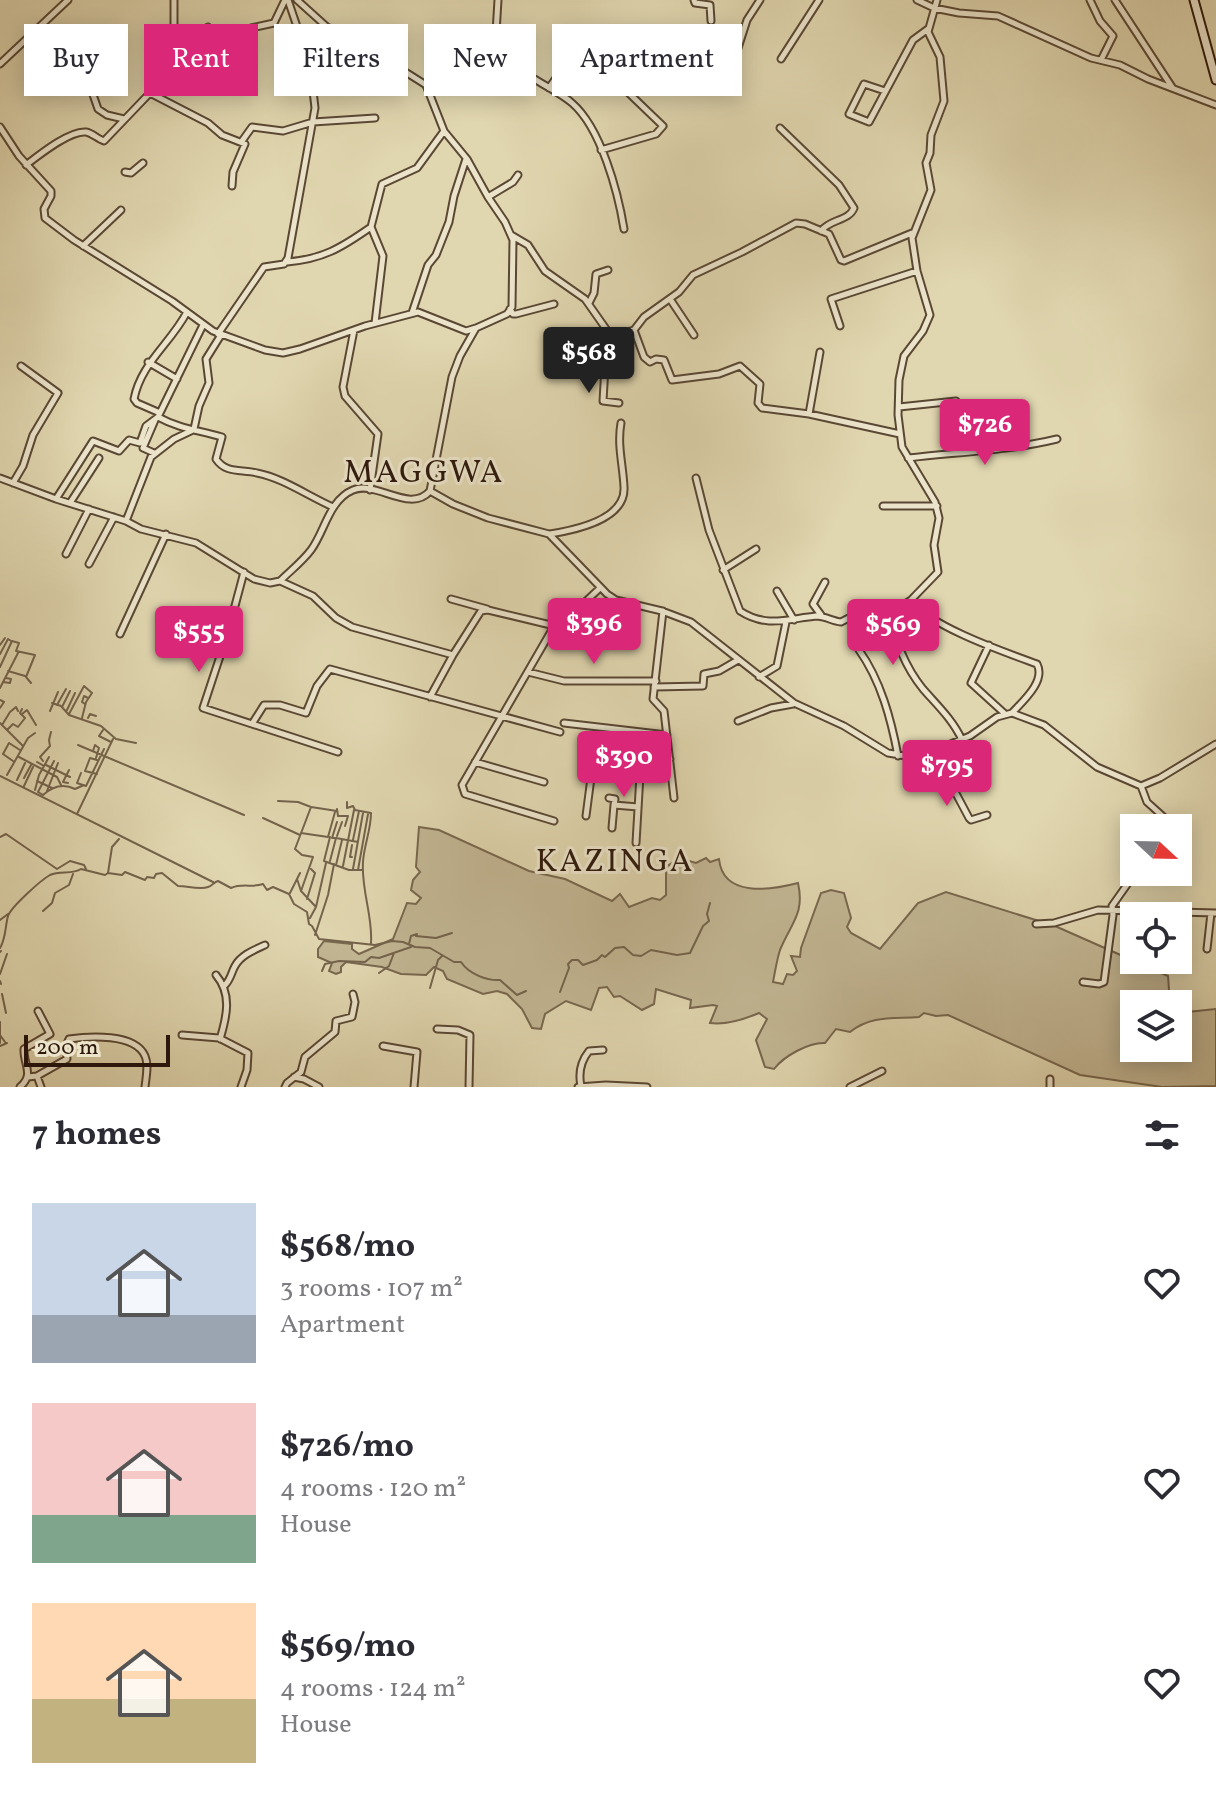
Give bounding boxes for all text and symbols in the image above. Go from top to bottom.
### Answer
chip: Buy [24,24,128,96]
chip: Rent [144,24,258,96]
chip: Filters [274,24,408,96]
chip: New [424,24,536,96]
chip: Apartment [552,24,742,96]
pin: $568 [542,327,636,395]
text: $568 [561,335,617,371]
pin: $726 [938,399,1032,467]
text: $726 [958,407,1012,443]
district label: MAGGWA [344,452,504,496]
pin: $396 [547,598,641,666]
pin: $569 [846,599,940,667]
pin: $555 [152,606,246,674]
text: $396 [566,606,622,642]
text: $569 [865,607,921,643]
text: $555 [173,614,225,650]
pin: $390 [577,731,671,799]
text: $390 [595,739,653,775]
pin: $795 [900,740,994,808]
text: $795 [920,748,974,784]
north arrow [1120,814,1192,886]
map controls [1120,814,1192,1062]
district label: KAZINGA [536,841,694,885]
button: locate [1120,902,1192,974]
button: layers [1120,990,1192,1062]
scale bar [24,1031,170,1067]
text: 200 m [36,1033,98,1064]
text: 7 homes [32,1112,161,1159]
icon: filters [1140,1113,1184,1157]
text: $568/mo [280,1224,415,1271]
icon: home [96,1235,192,1331]
icon: heart [1140,1261,1184,1305]
text: 3 rooms · 107 m² [280,1271,463,1307]
text: Apartment [280,1307,405,1343]
text: $726/mo [280,1424,414,1471]
icon: home [96,1435,192,1531]
icon: heart [1140,1461,1184,1505]
text: 4 rooms · 120 m² [280,1471,466,1507]
text: House [280,1507,352,1543]
text: $569/mo [280,1624,416,1671]
icon: home [96,1635,192,1731]
icon: heart [1140,1661,1184,1705]
text: 4 rooms · 124 m² [280,1671,466,1707]
text: House [280,1707,352,1743]

